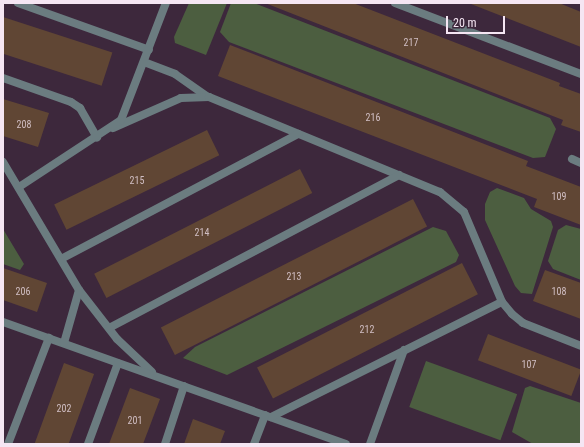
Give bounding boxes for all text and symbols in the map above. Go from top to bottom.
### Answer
scale bar [448,8,507,34]
text: 20 m [453,16,477,30]
house number: 217 [404,37,418,49]
house number: 216 [366,112,380,124]
house number: 208 [17,119,31,131]
house number: 215 [130,175,144,187]
house number: 109 [552,191,566,203]
house number: 214 [195,227,209,239]
house number: 213 [287,271,301,283]
house number: 206 [16,286,30,298]
house number: 108 [552,286,566,298]
house number: 212 [360,324,374,336]
house number: 107 [522,359,536,371]
house number: 202 [57,403,71,415]
house number: 201 [128,415,142,427]

